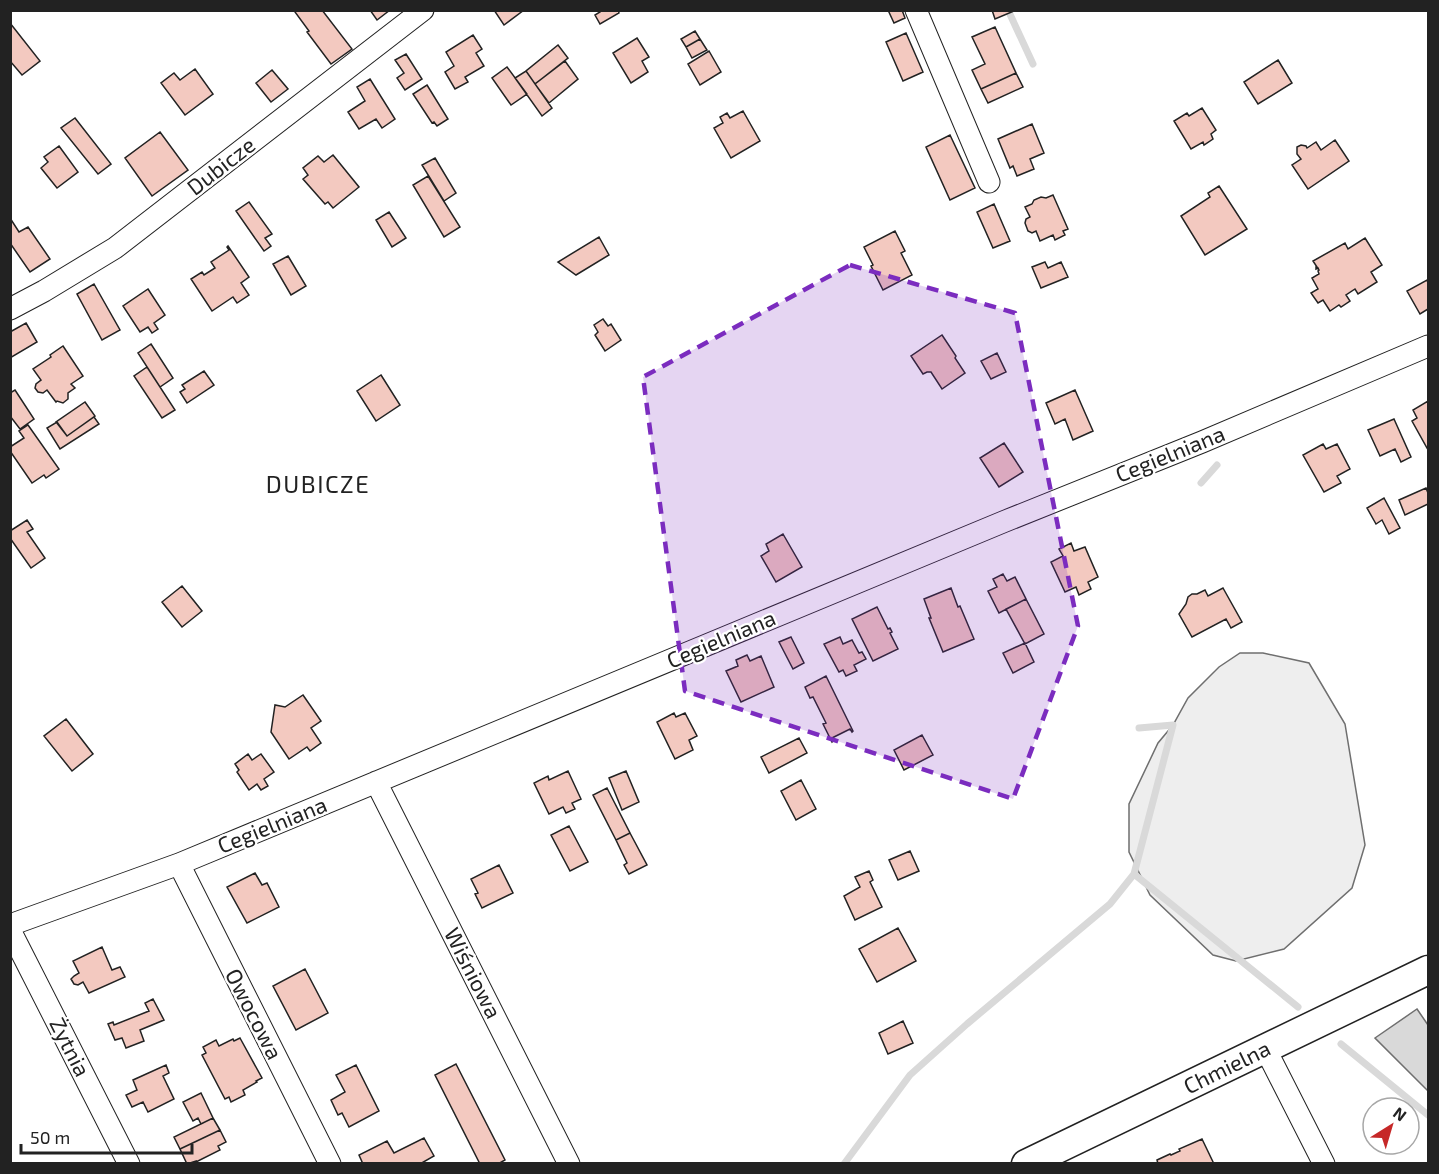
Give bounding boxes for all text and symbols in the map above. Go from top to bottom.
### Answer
street label: Dubicze [181,131,259,200]
street label: Cegielniana [1111,419,1228,487]
district label: DUBICZE [266,469,370,498]
street label: Cegielniana [662,604,779,673]
street label: Cegielniana [213,790,330,858]
street label: Wiśniowa [440,923,508,1022]
street label: Owocowa [221,964,289,1063]
street label: Żytnia [45,1013,97,1080]
street label: Chmielna [1179,1034,1274,1098]
north arrow [1361,1096,1421,1156]
text: N [1390,1103,1411,1125]
scale bar [21,1117,192,1155]
text: 50 m [30,1126,70,1148]

